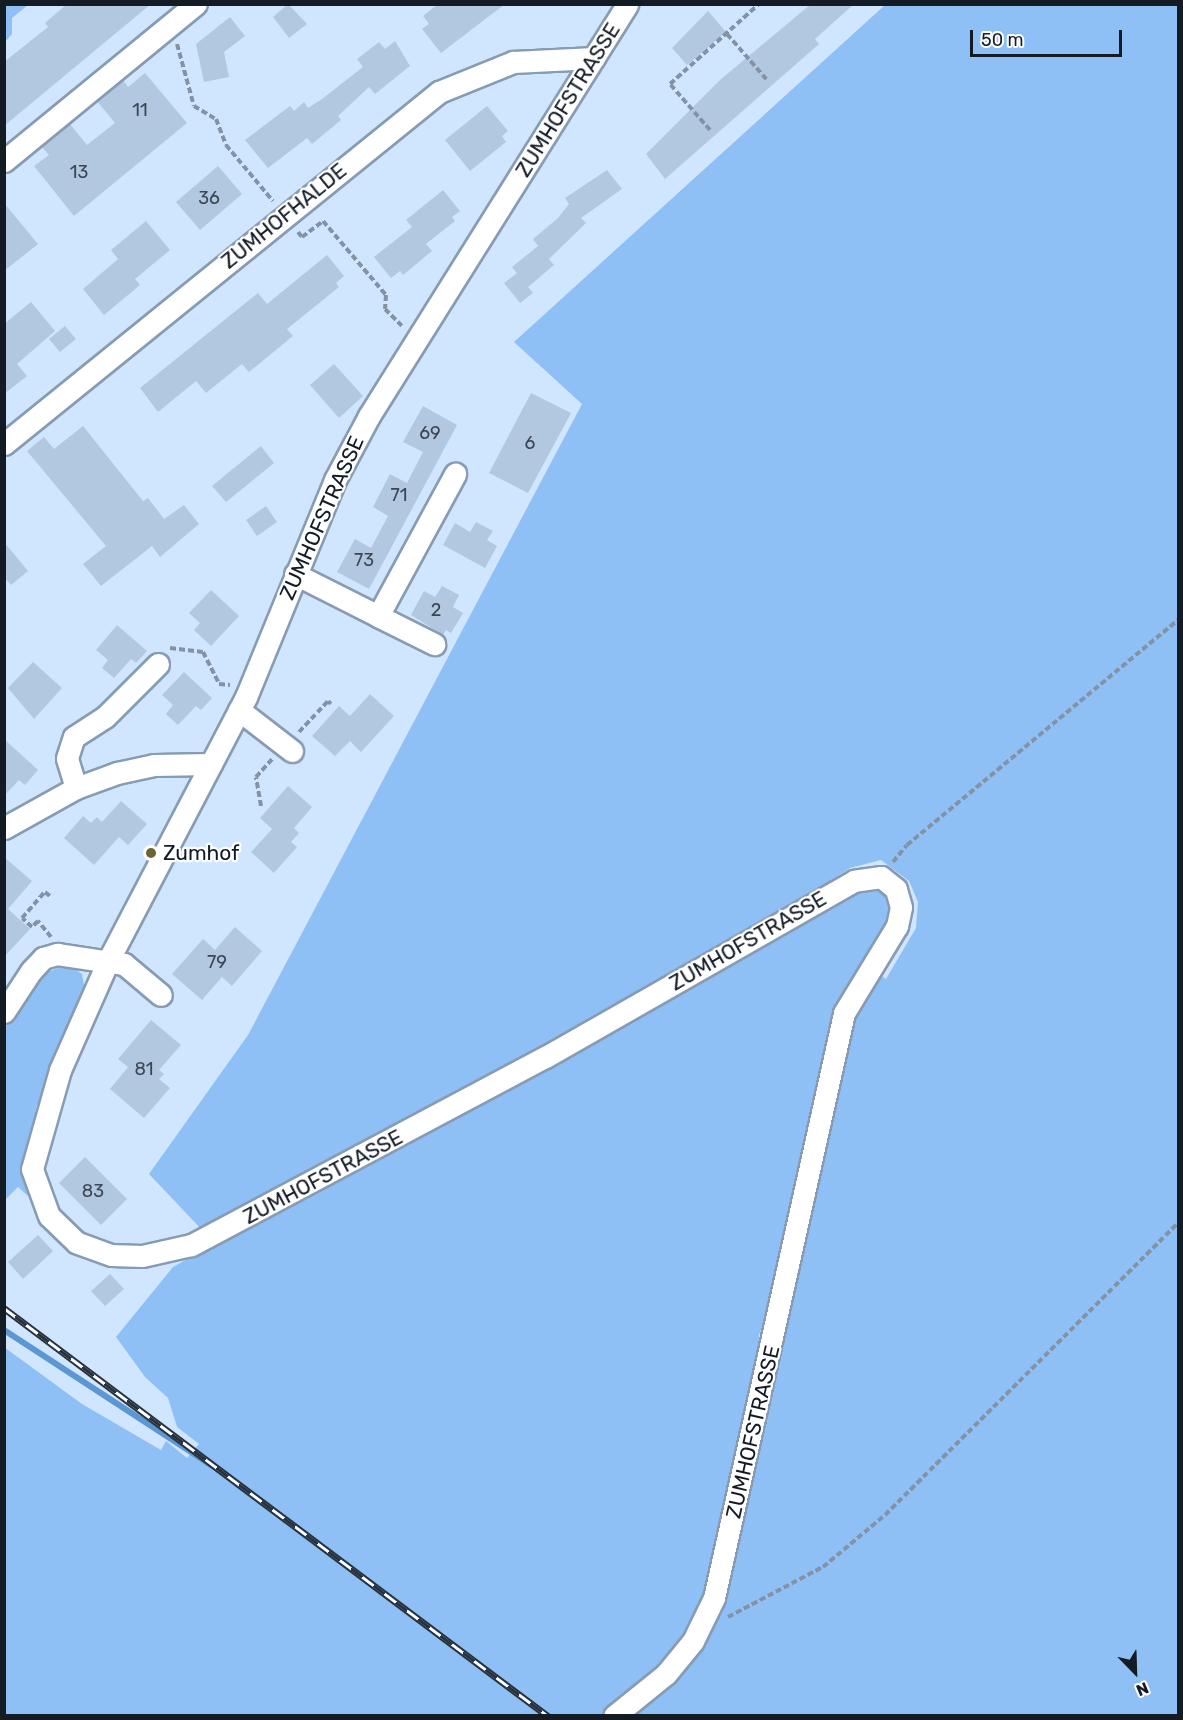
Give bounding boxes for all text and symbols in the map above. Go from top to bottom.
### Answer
street label: ZUMHOFSTRASSE [510,18,626,182]
scale bar [973,18,1124,56]
text: 50 m [981,29,1024,51]
house number: 11 [132,99,148,121]
street label: ZUMHOFHALDE [216,158,352,274]
house number: 13 [70,161,88,183]
house number: 36 [198,187,220,209]
house number: 69 [419,422,441,444]
street label: ZUMHOFSTRASSE [275,432,369,604]
house number: 6 [525,432,535,454]
house number: 71 [391,484,407,506]
house number: 73 [354,549,374,571]
house number: 2 [431,599,441,621]
place label: Zumhof [163,840,239,866]
marker: Zumhof [144,846,158,860]
street label: ZUMHOFSTRASSE [665,886,831,996]
house number: 79 [207,951,227,973]
house number: 81 [134,1058,154,1080]
street label: ZUMHOFSTRASSE [239,1124,407,1230]
house number: 83 [82,1180,104,1202]
street label: ZUMHOFSTRASSE [721,1343,785,1521]
north arrow [1105,1642,1165,1702]
text: N [1133,1678,1151,1700]

